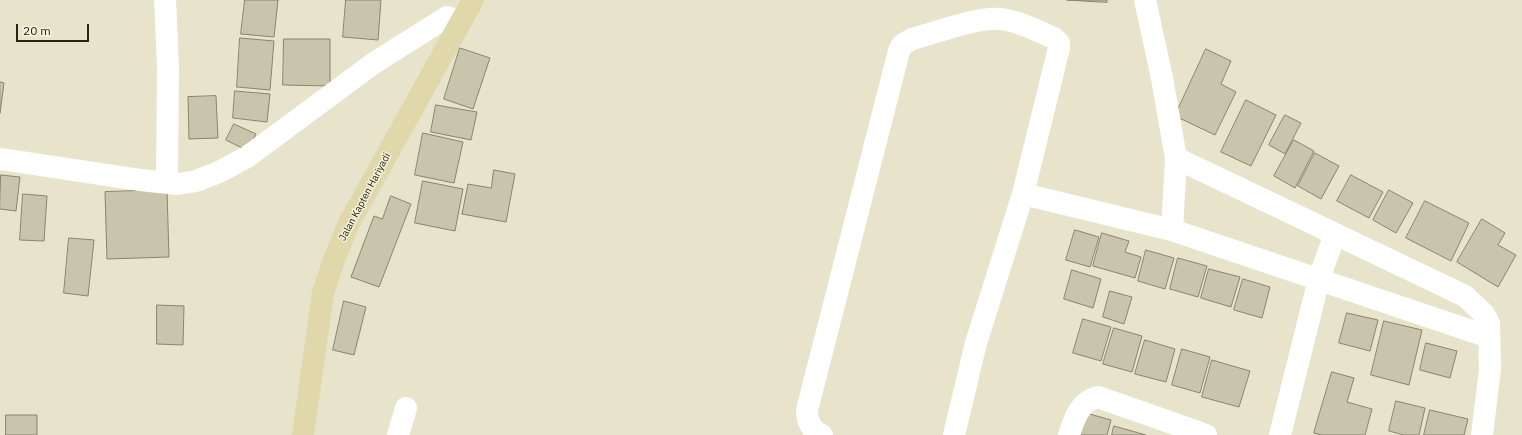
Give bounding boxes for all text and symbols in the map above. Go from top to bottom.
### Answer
scale bar [18,16,91,42]
text: 20 m [23,23,51,38]
street label: Jalan Kapten Hariyadi [337,151,393,243]

